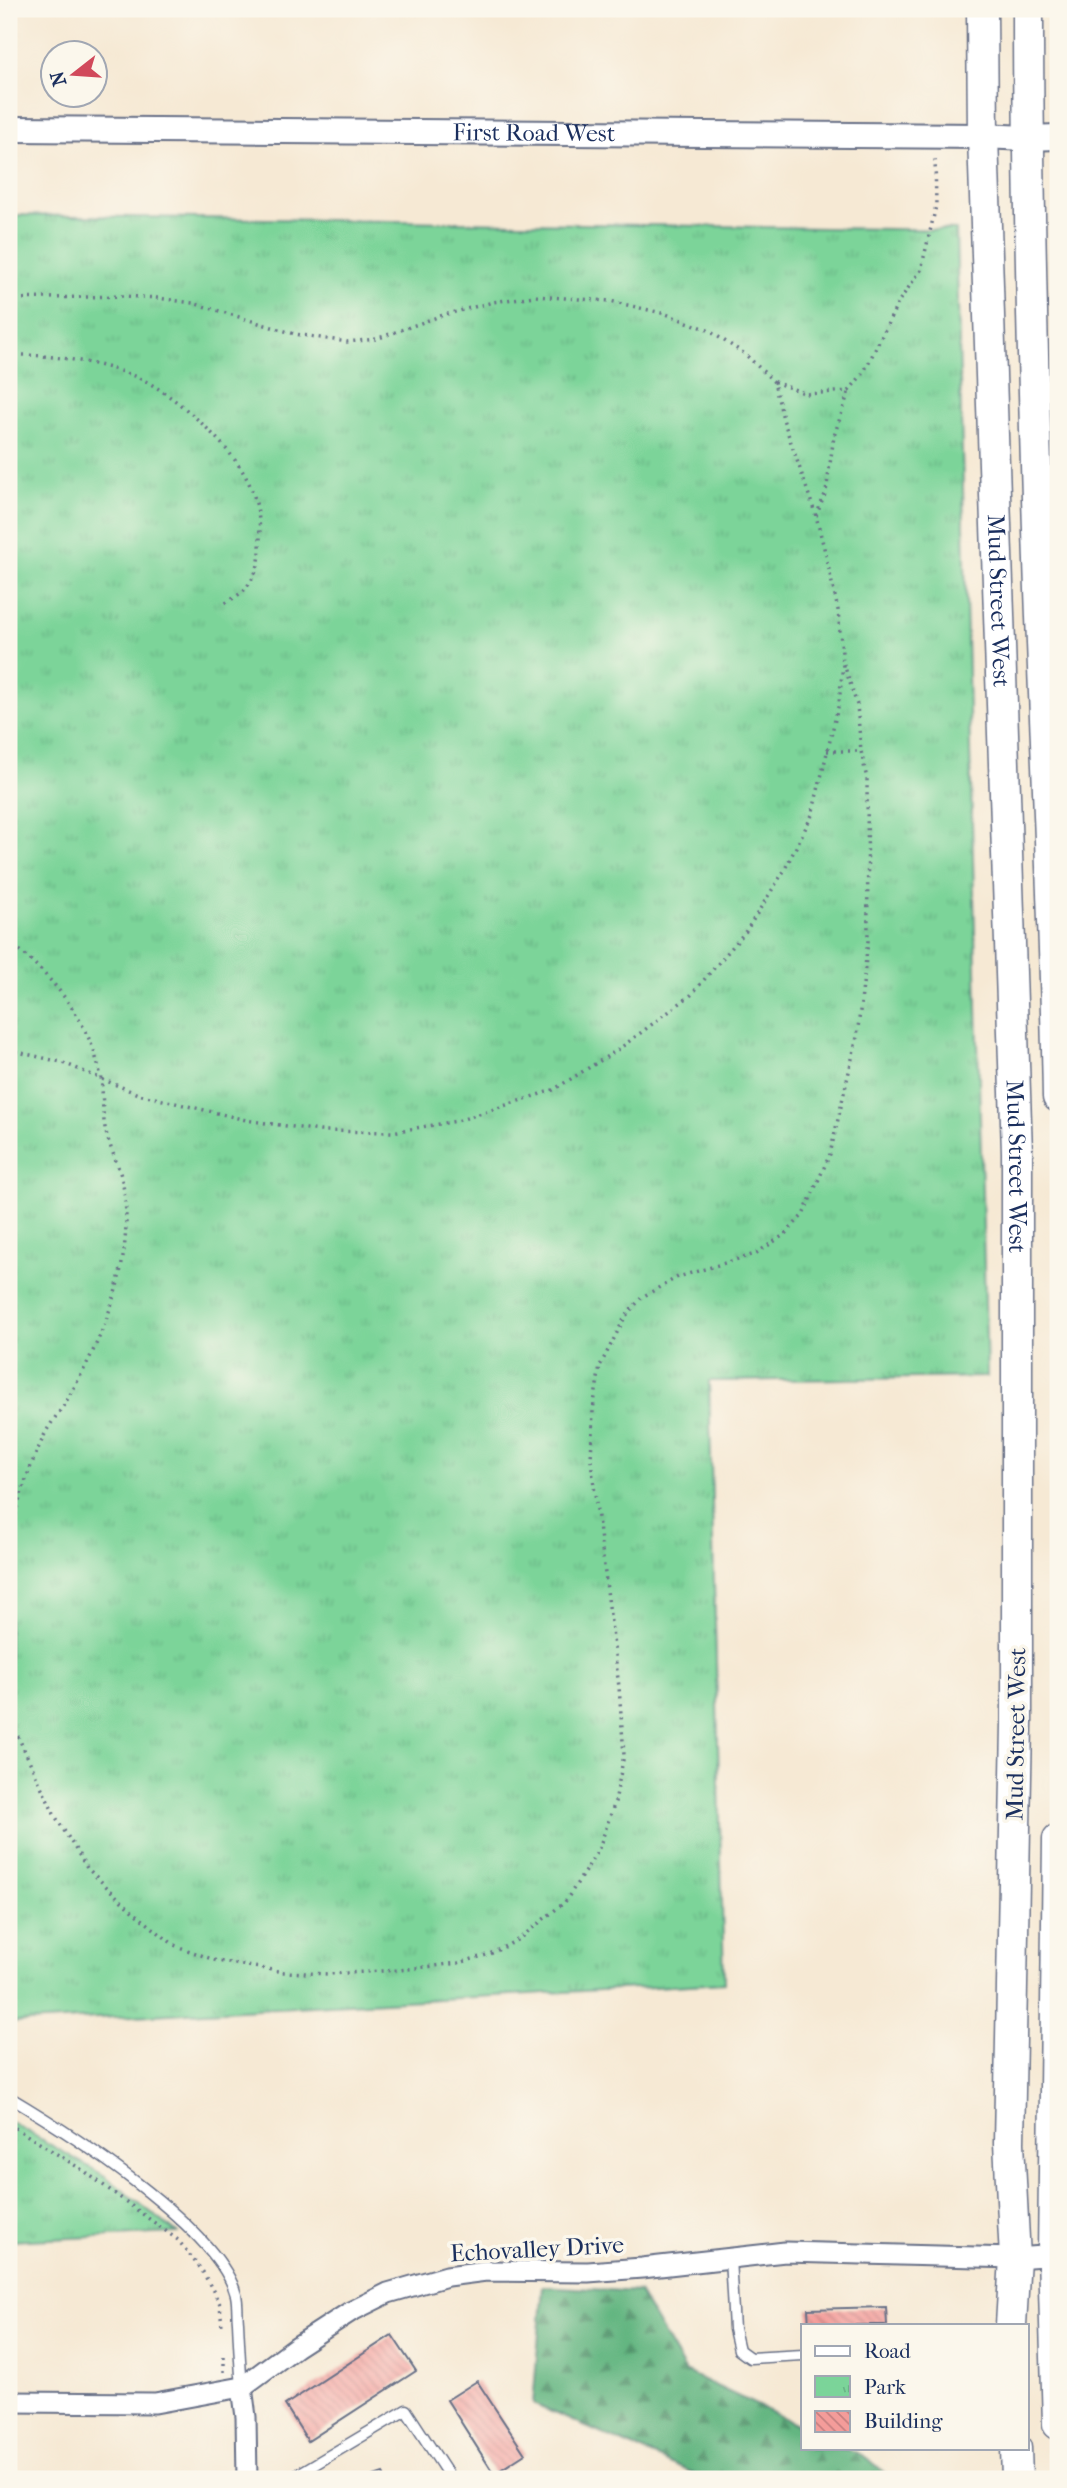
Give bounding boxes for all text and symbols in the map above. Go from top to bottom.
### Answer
north arrow [38,38,108,108]
text: N [46,68,71,89]
street label: First Road West [453,118,616,147]
street label: Mud Street West [982,514,1015,688]
street label: Mud Street West [1001,1079,1031,1253]
street label: Mud Street West [1000,1647,1032,1821]
street label: Echovalley Drive [449,2230,625,2268]
legend [801,2324,1028,2450]
text: Road [864,2339,911,2363]
text: Park [864,2375,906,2399]
text: Building [864,2409,943,2433]

